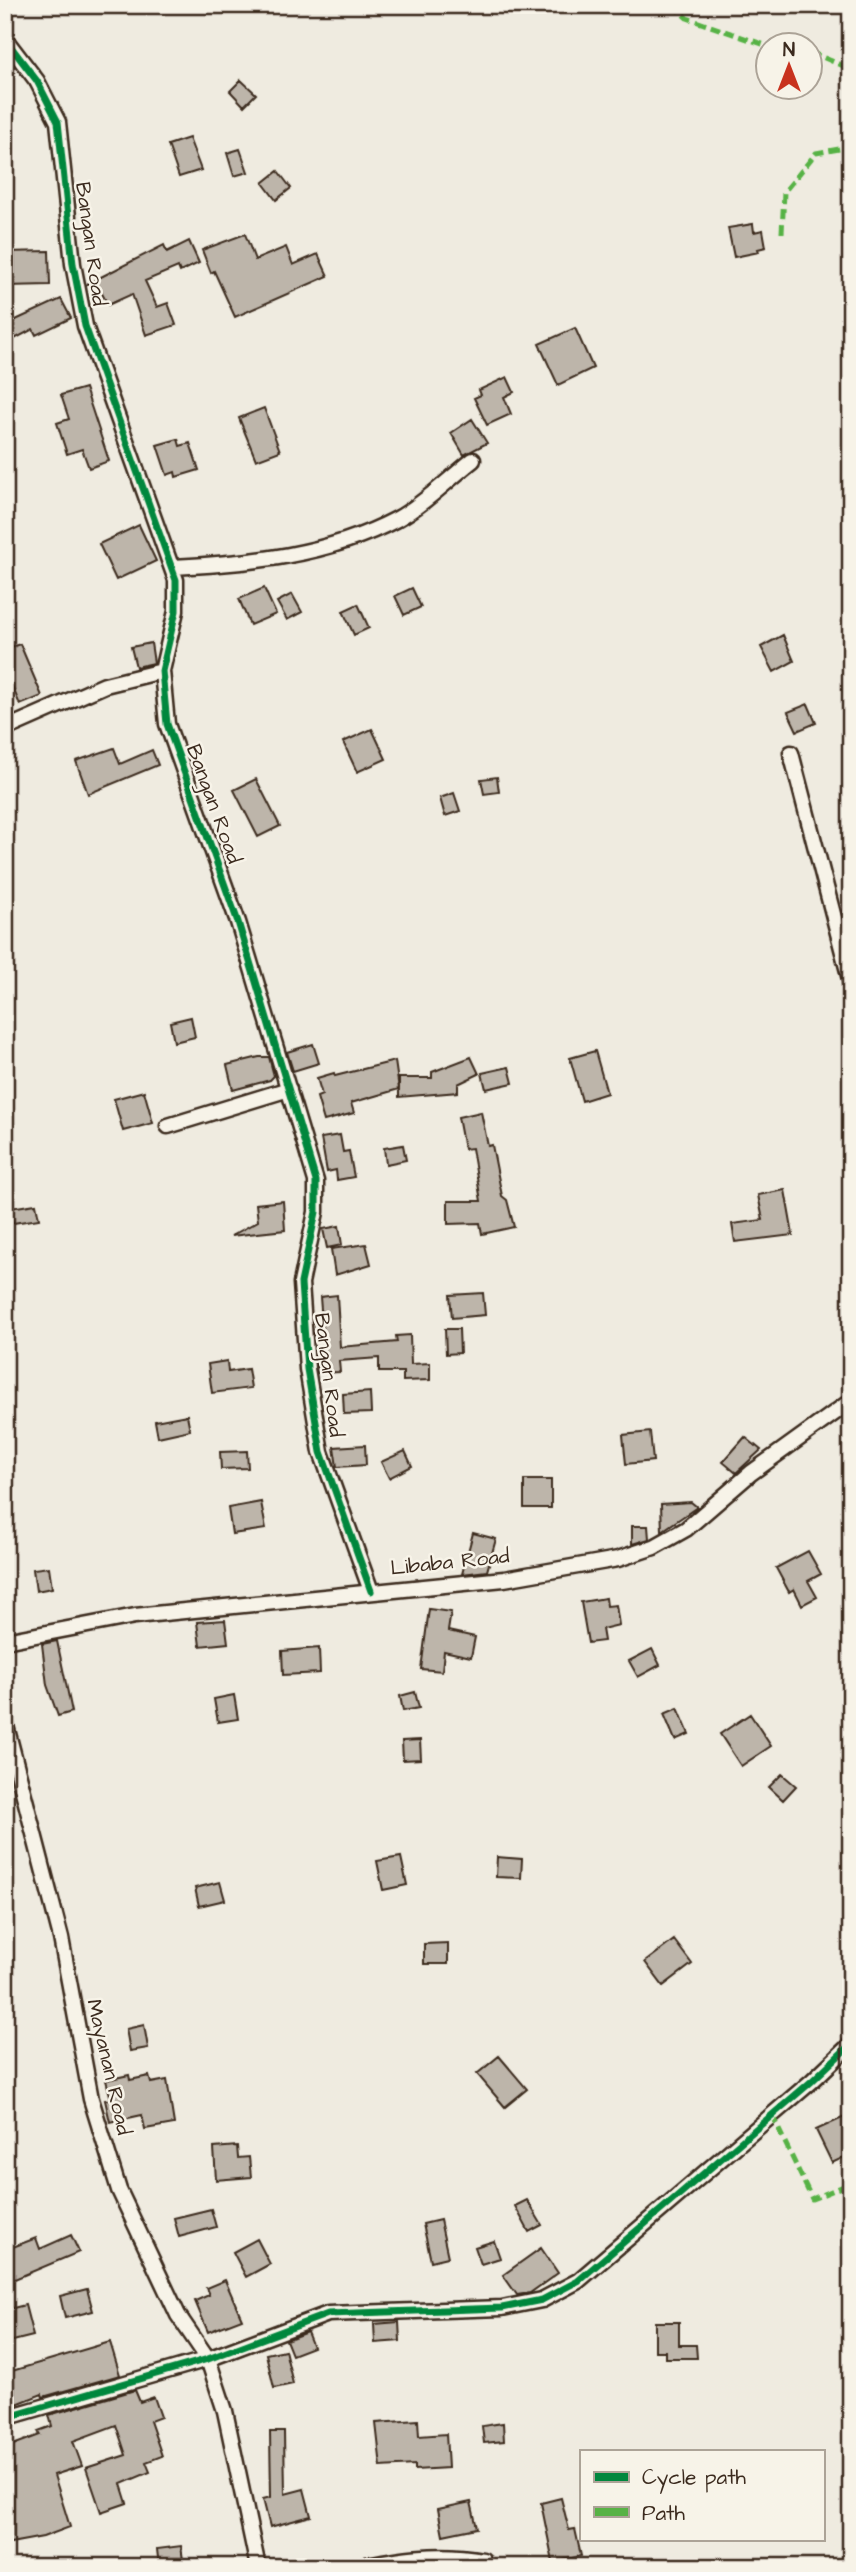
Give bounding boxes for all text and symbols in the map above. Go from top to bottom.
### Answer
north arrow [754,32,824,102]
text: N [783,37,795,64]
street label: Bangan Road [66,180,114,308]
street label: Bangan Road [177,740,249,868]
street label: Bangan Road [305,1311,351,1439]
street label: Libaba Road [389,1541,511,1583]
street label: Mayanan Road [77,1996,139,2138]
legend [580,2450,824,2540]
text: Cycle path [642,2463,747,2494]
text: Path [642,2499,686,2528]

